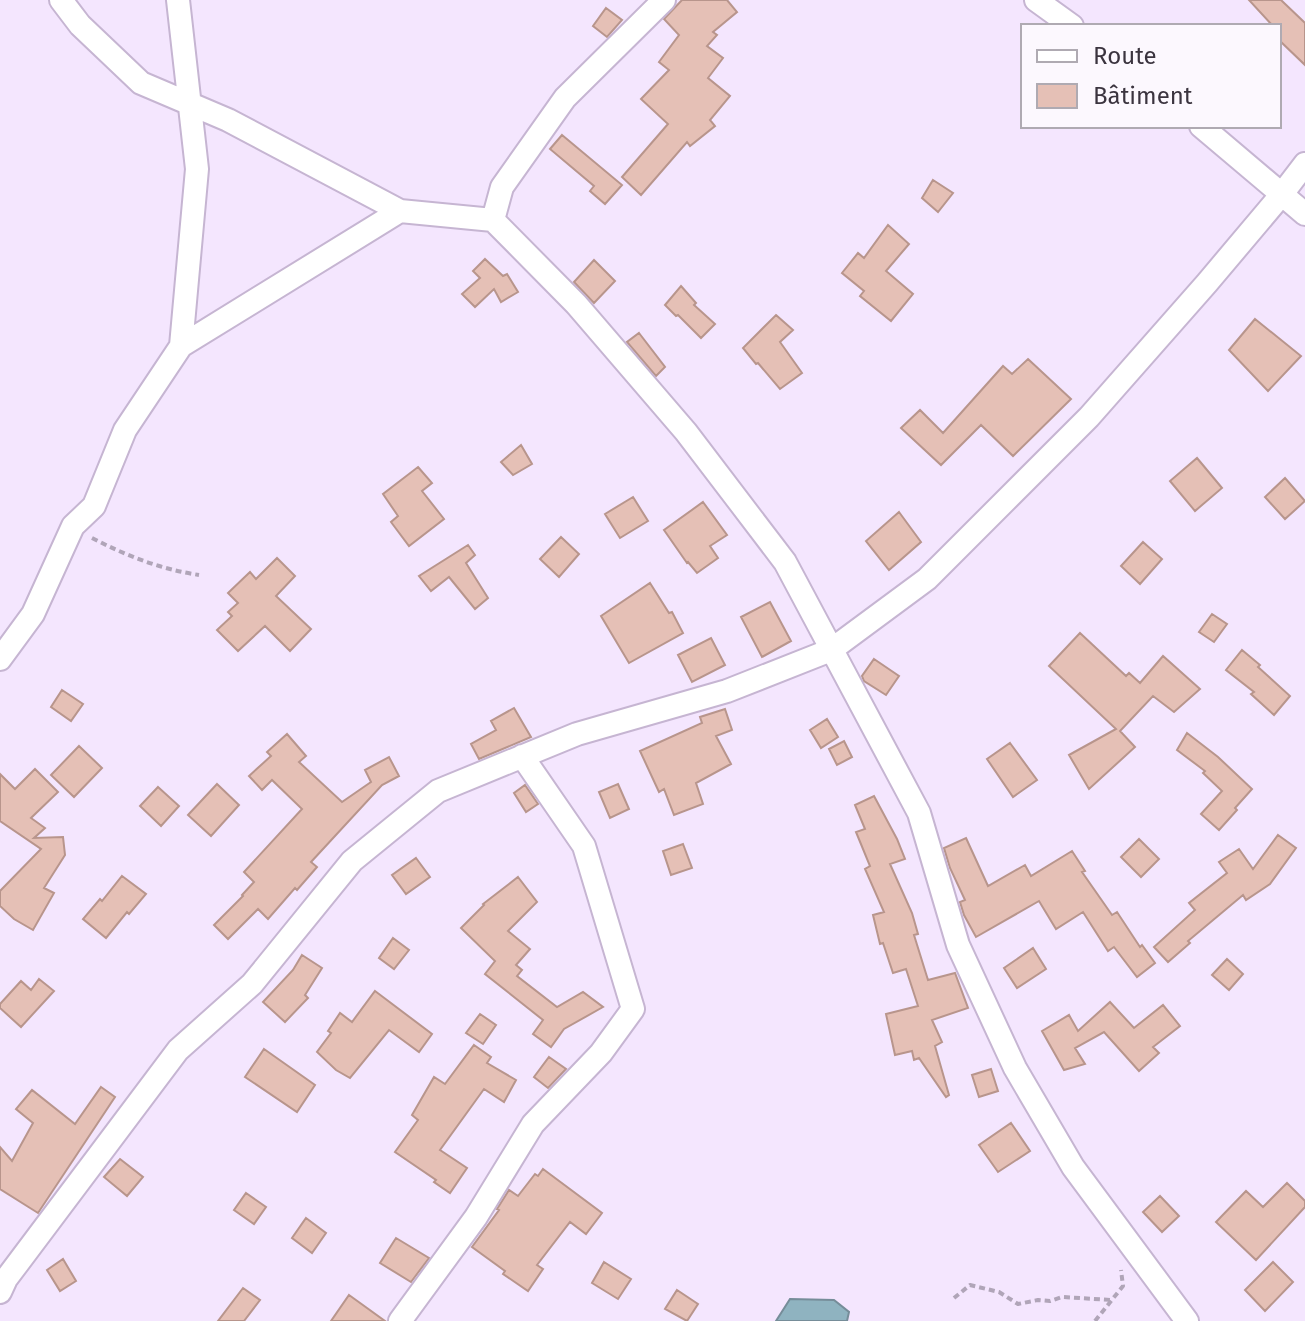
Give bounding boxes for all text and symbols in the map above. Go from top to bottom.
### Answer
legend [1021,24,1281,128]
text: Route [1093,42,1157,70]
text: Bâtiment [1093,82,1193,110]

